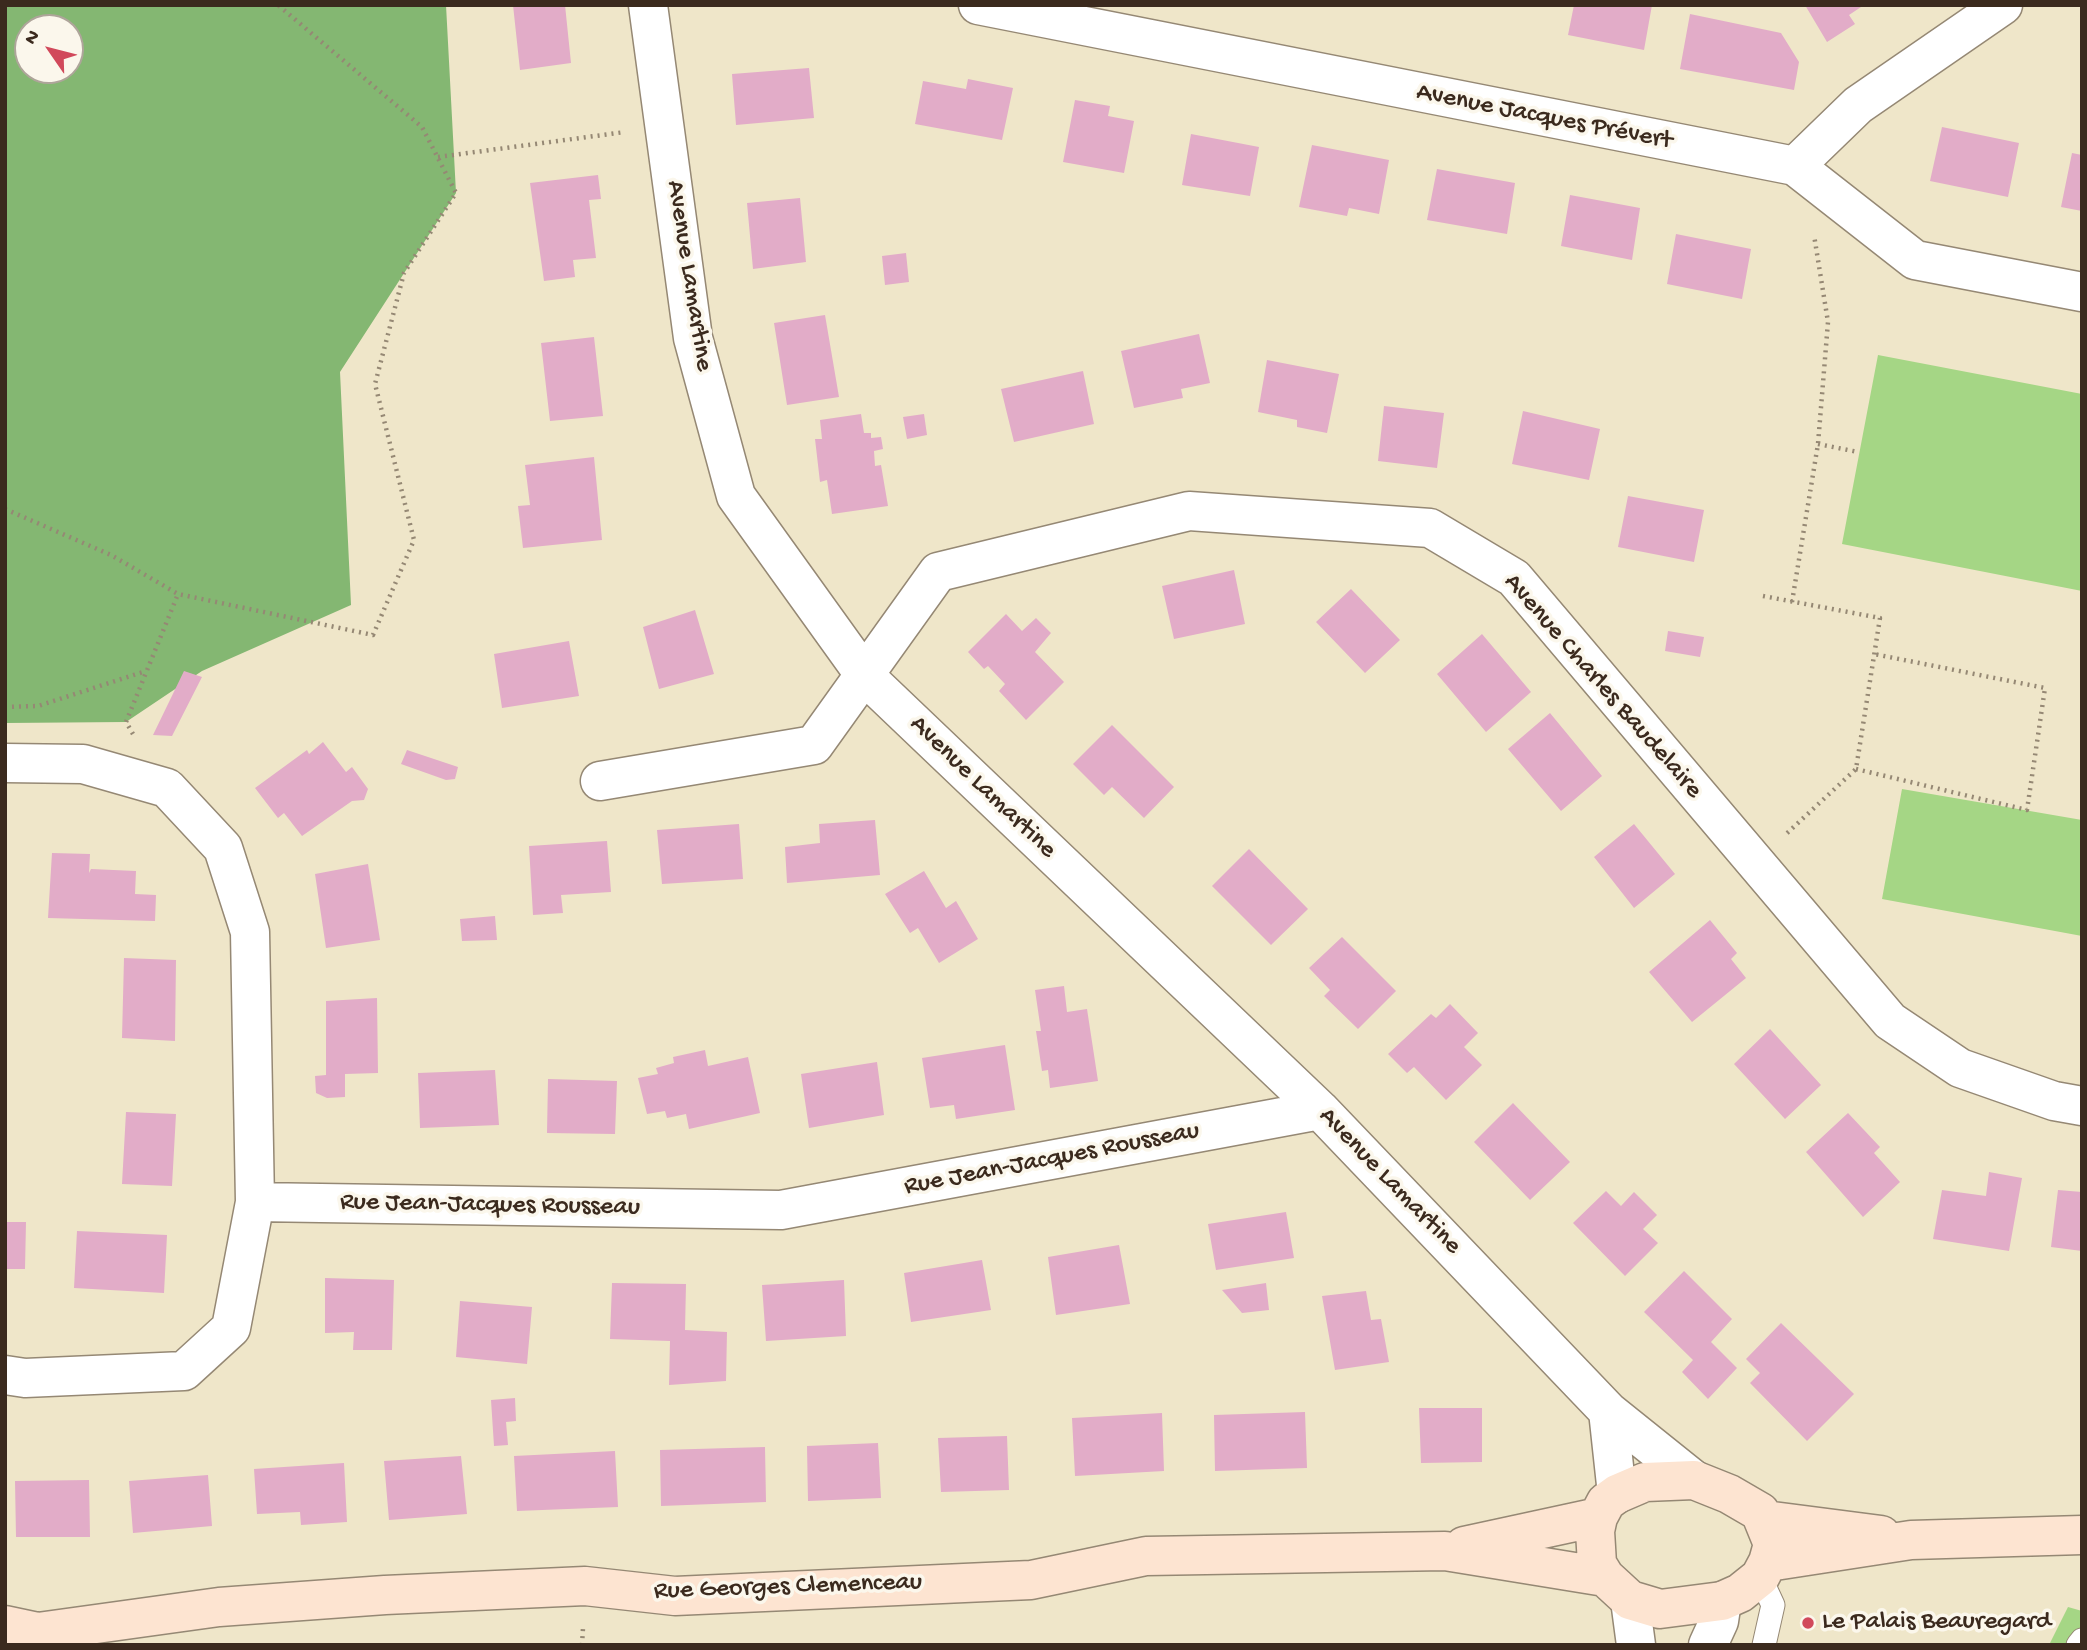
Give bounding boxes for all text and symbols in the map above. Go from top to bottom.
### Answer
north arrow [14,14,84,84]
text: N [20,26,46,49]
street label: Avenue Jacques Prévert [1413,78,1675,158]
street label: Avenue Lamartine [658,179,718,373]
street label: Avenue Charles Baudelaire [1496,568,1708,806]
street label: Avenue Lamartine [902,710,1062,866]
street label: Avenue Lamartine [1311,1102,1467,1262]
street label: Rue Jean-Jacques Rousseau [902,1116,1202,1204]
street label: Rue Jean-Jacques Rousseau [340,1188,640,1224]
street label: Rue Georges Clemenceau [653,1568,923,1608]
place label: Le Palais Beauregard [1822,1607,2051,1639]
marker: Le Palais Beauregard [1800,1615,1816,1631]

